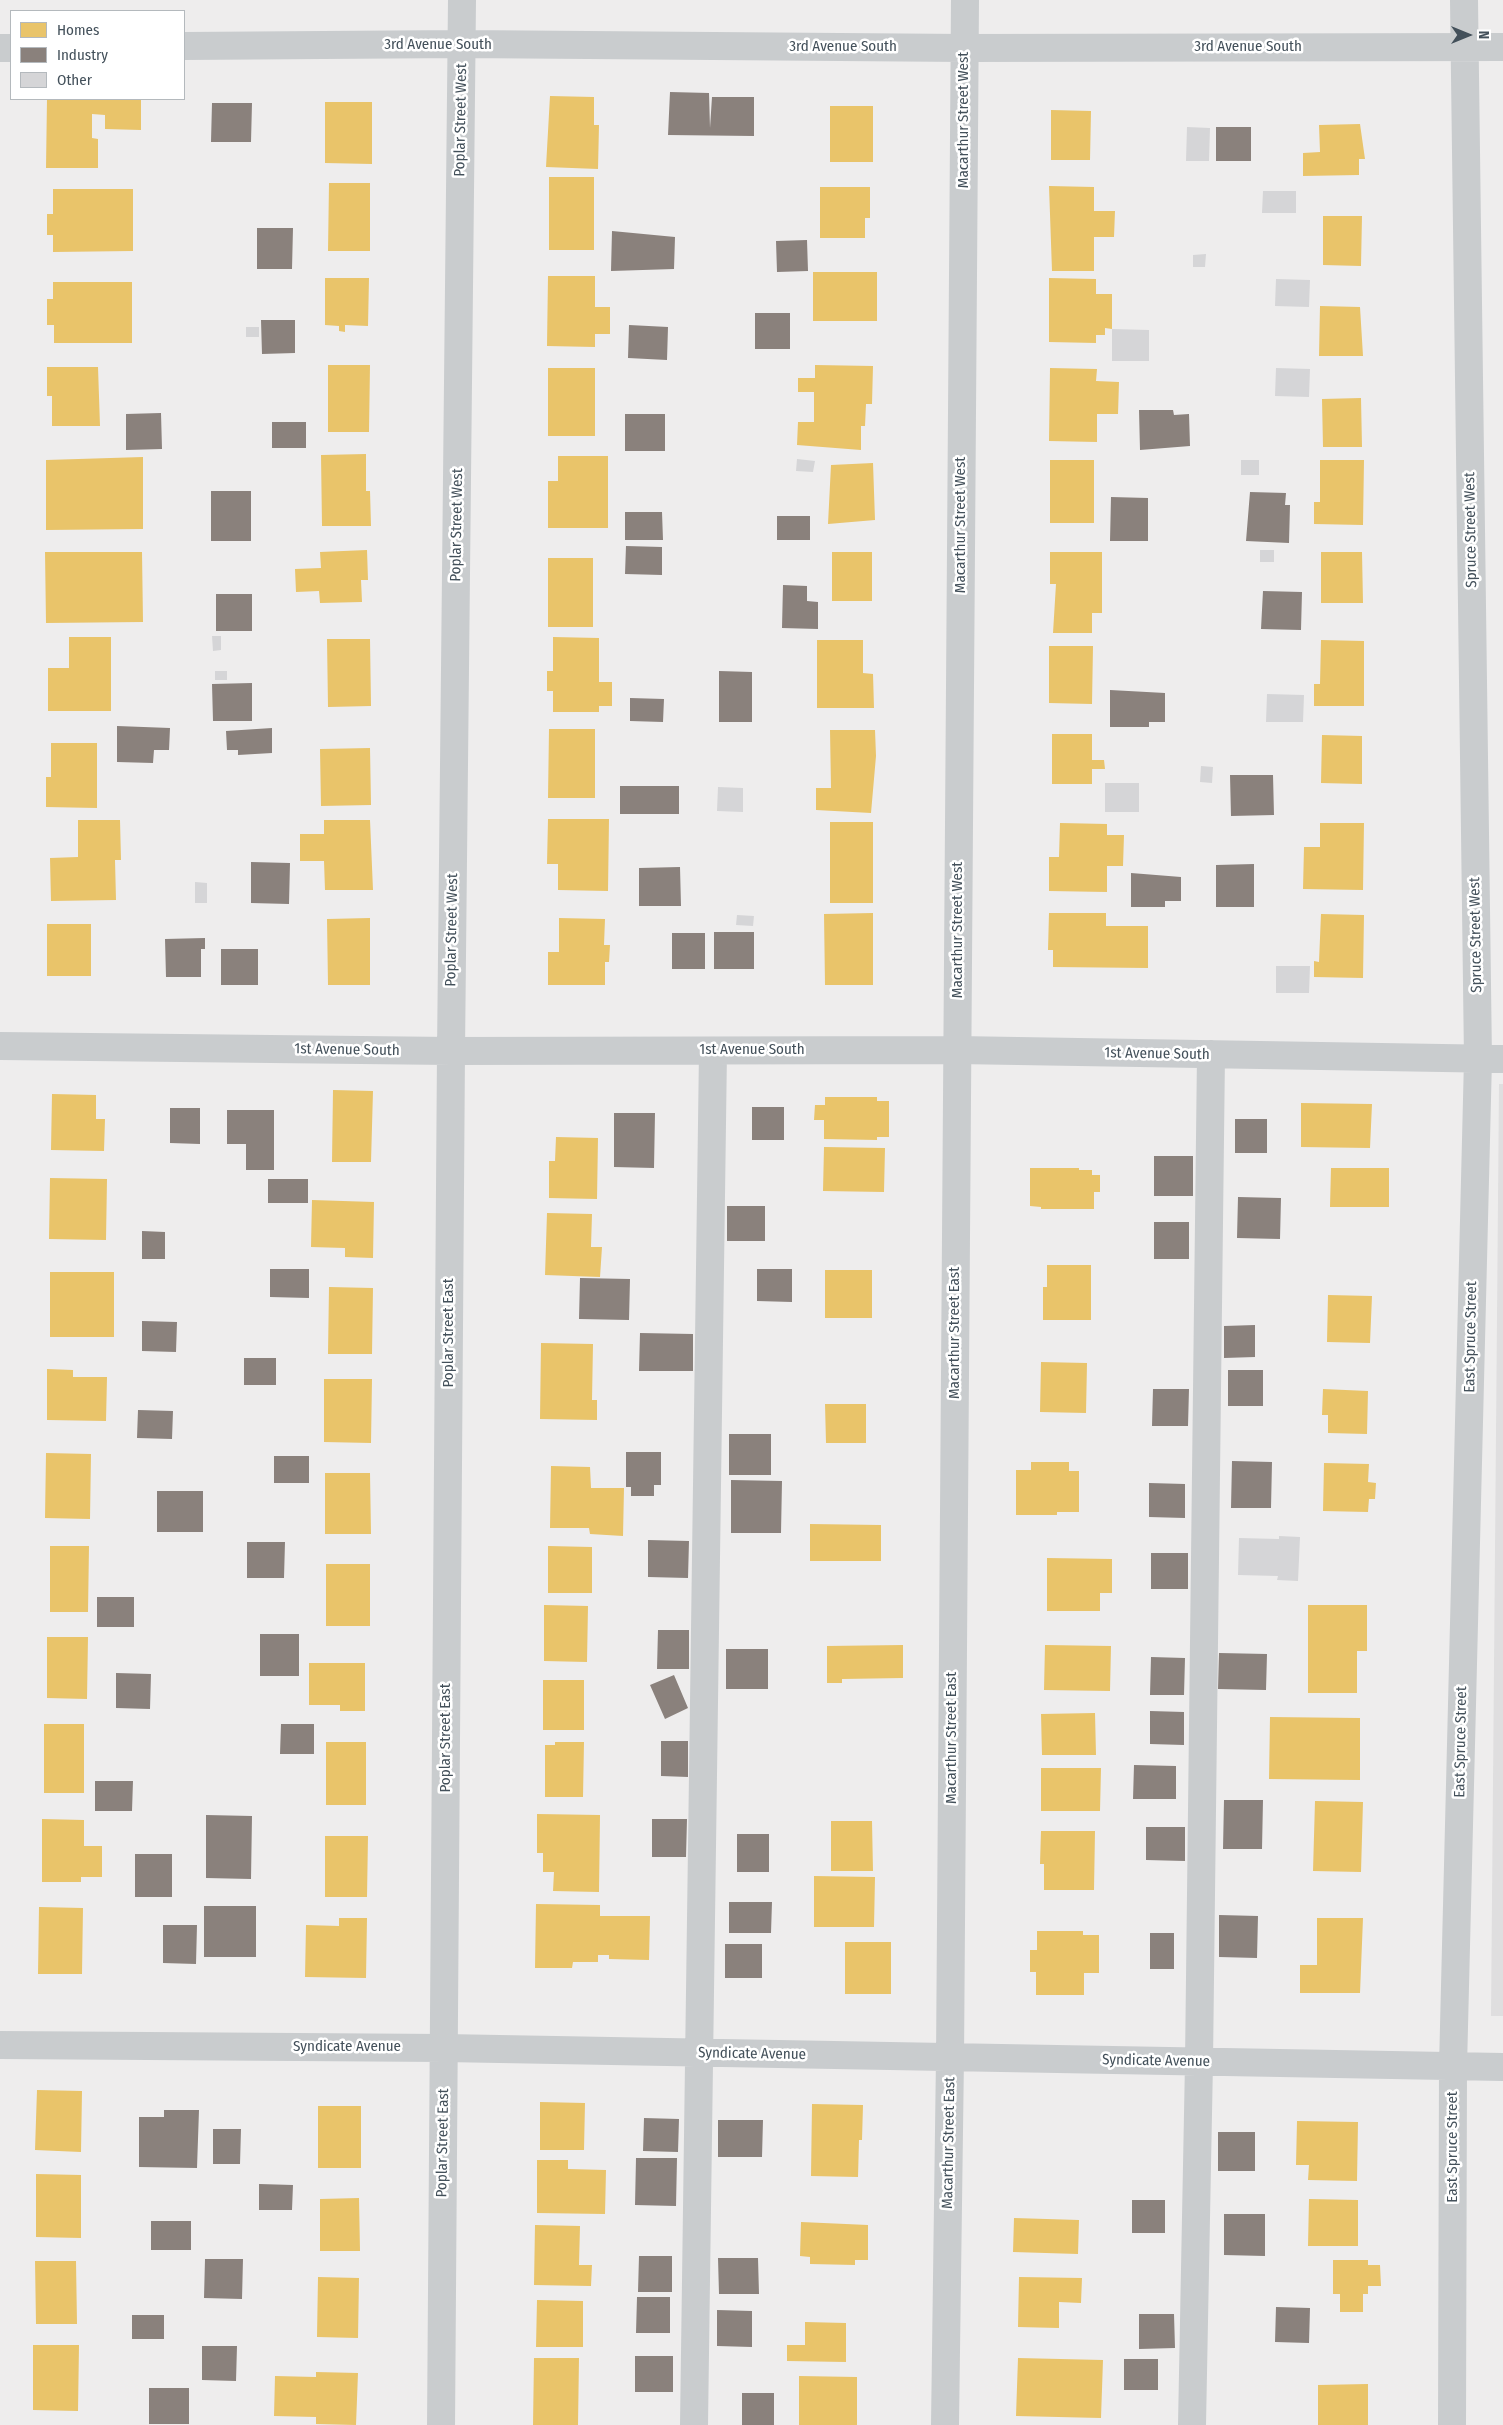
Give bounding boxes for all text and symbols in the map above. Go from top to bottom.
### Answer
legend [10,10,185,100]
north arrow [1443,10,1493,60]
text: Homes [57,21,99,39]
text: N [1475,31,1492,39]
street label: 3rd Avenue South [384,36,492,54]
street label: 3rd Avenue South [789,38,897,56]
street label: 3rd Avenue South [1194,38,1302,56]
text: Industry [57,46,108,64]
street label: Macarthur Street West [955,52,973,188]
street label: Poplar Street West [451,63,471,177]
text: Other [57,71,92,89]
street label: Macarthur Street West [952,457,970,593]
street label: Poplar Street West [447,468,467,582]
street label: Spruce Street West [1461,472,1481,588]
street label: Macarthur Street West [949,862,967,998]
street label: Poplar Street West [442,873,462,987]
street label: Spruce Street West [1466,877,1486,993]
street label: 1st Avenue South [294,1040,400,1060]
street label: 1st Avenue South [699,1041,805,1059]
street label: 1st Avenue South [1104,1044,1210,1064]
street label: Macarthur Street East [946,1267,964,1399]
street label: Poplar Street East [440,1278,458,1388]
street label: East Spruce Street [1461,1281,1481,1393]
street label: Macarthur Street East [943,1672,961,1804]
street label: Poplar Street East [437,1683,455,1793]
street label: East Spruce Street [1451,1686,1471,1798]
street label: Syndicate Avenue [293,2038,401,2056]
street label: Syndicate Avenue [698,2044,806,2064]
street label: Syndicate Avenue [1102,2051,1210,2071]
street label: Macarthur Street East [939,2077,959,2209]
street label: Poplar Street East [433,2088,453,2198]
street label: East Spruce Street [1444,2091,1462,2203]

